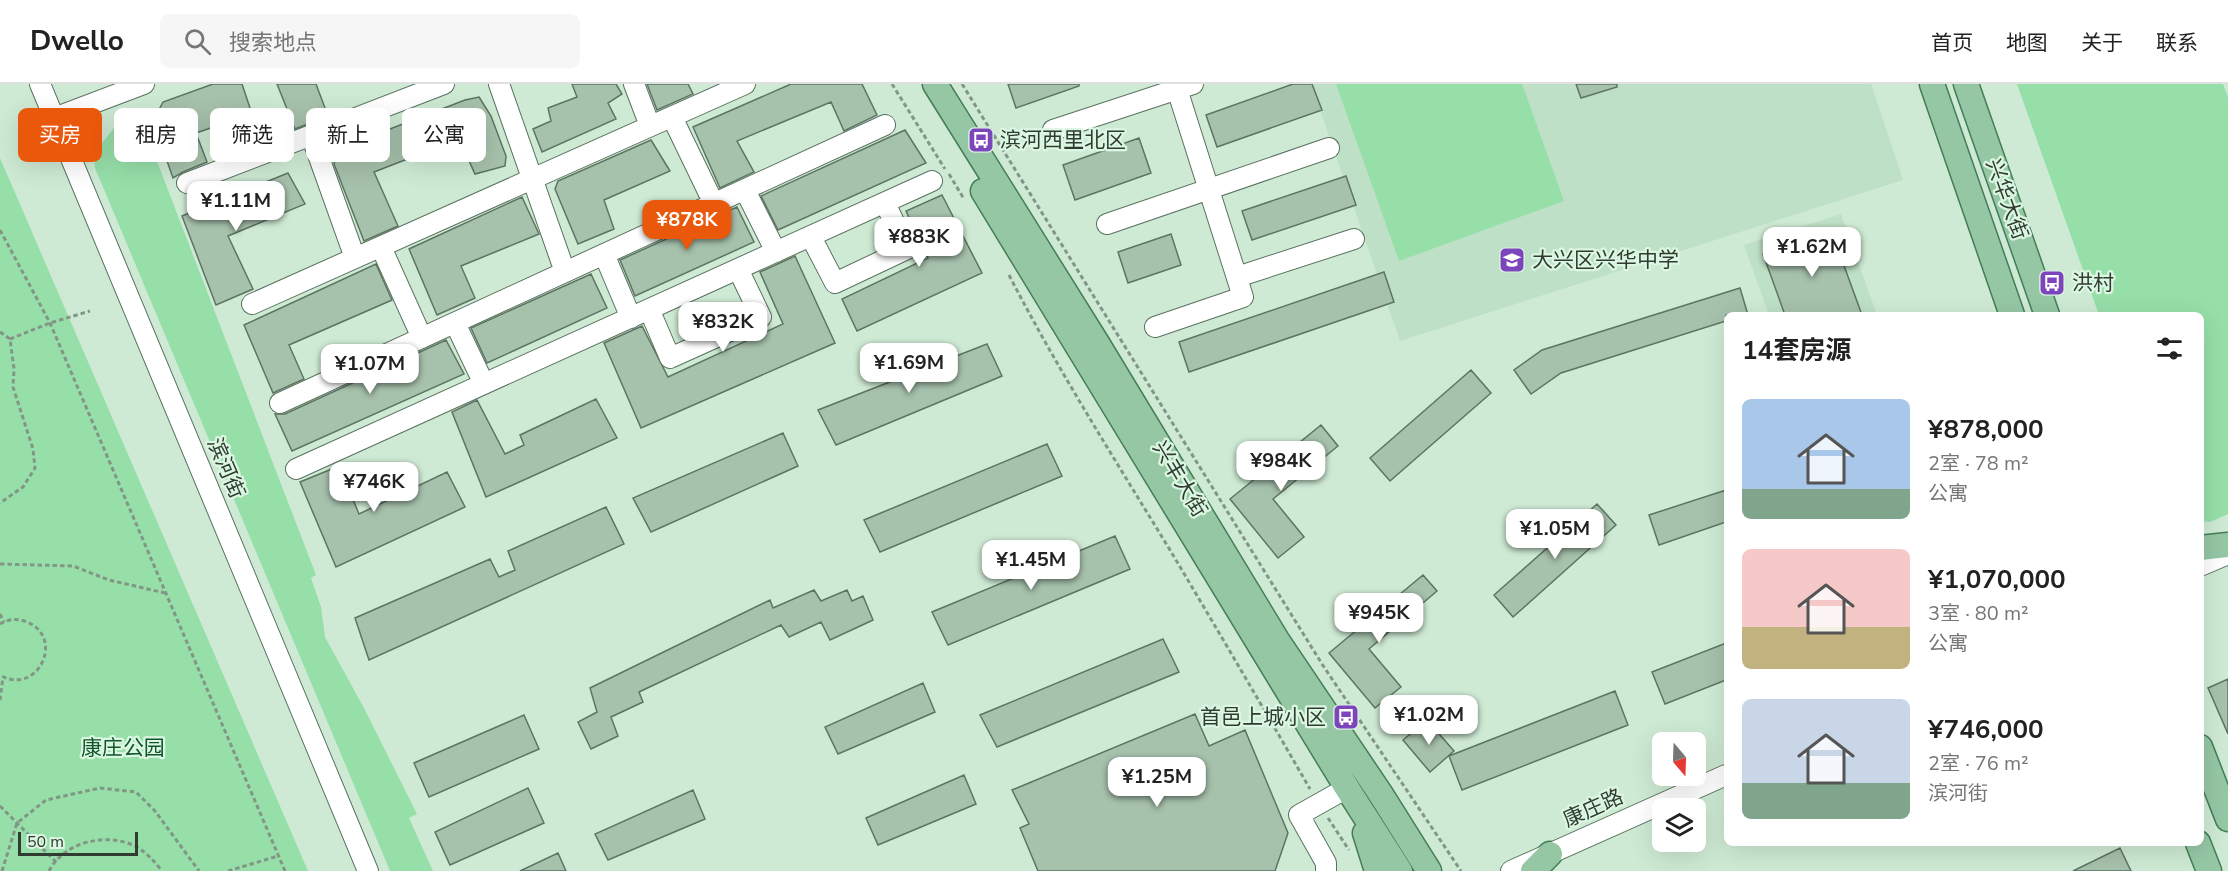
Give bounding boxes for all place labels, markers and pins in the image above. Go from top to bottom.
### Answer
bus stop icon: 滨河西里北区 [966,125,996,155]
place label: 滨河西里北区 [1000,126,1126,154]
pin: ¥1.11M [187,181,285,232]
pin: ¥878K [645,200,729,251]
pin: ¥883K [877,217,961,268]
pin: ¥1.62M [1763,227,1861,278]
school or university icon: 大兴区兴华中学 [1497,245,1527,275]
place label: 大兴区兴华中学 [1532,246,1679,274]
bus stop icon: 洪村 [2037,268,2067,298]
place label: 洪村 [2072,269,2114,297]
pin: ¥832K [681,302,765,353]
pin: ¥1.69M [860,343,958,394]
pin: ¥1.07M [321,344,419,395]
pin: ¥984K [1239,441,1323,492]
pin: ¥746K [332,462,416,513]
pin: ¥1.05M [1506,509,1604,560]
pin: ¥1.45M [982,540,1080,591]
pin: ¥945K [1337,593,1421,644]
pin: ¥1.02M [1380,695,1478,746]
bus stop icon: 首邑上城小区 [1331,702,1361,732]
place label: 首邑上城小区 [1200,703,1326,731]
pin: ¥1.25M [1108,757,1206,808]

